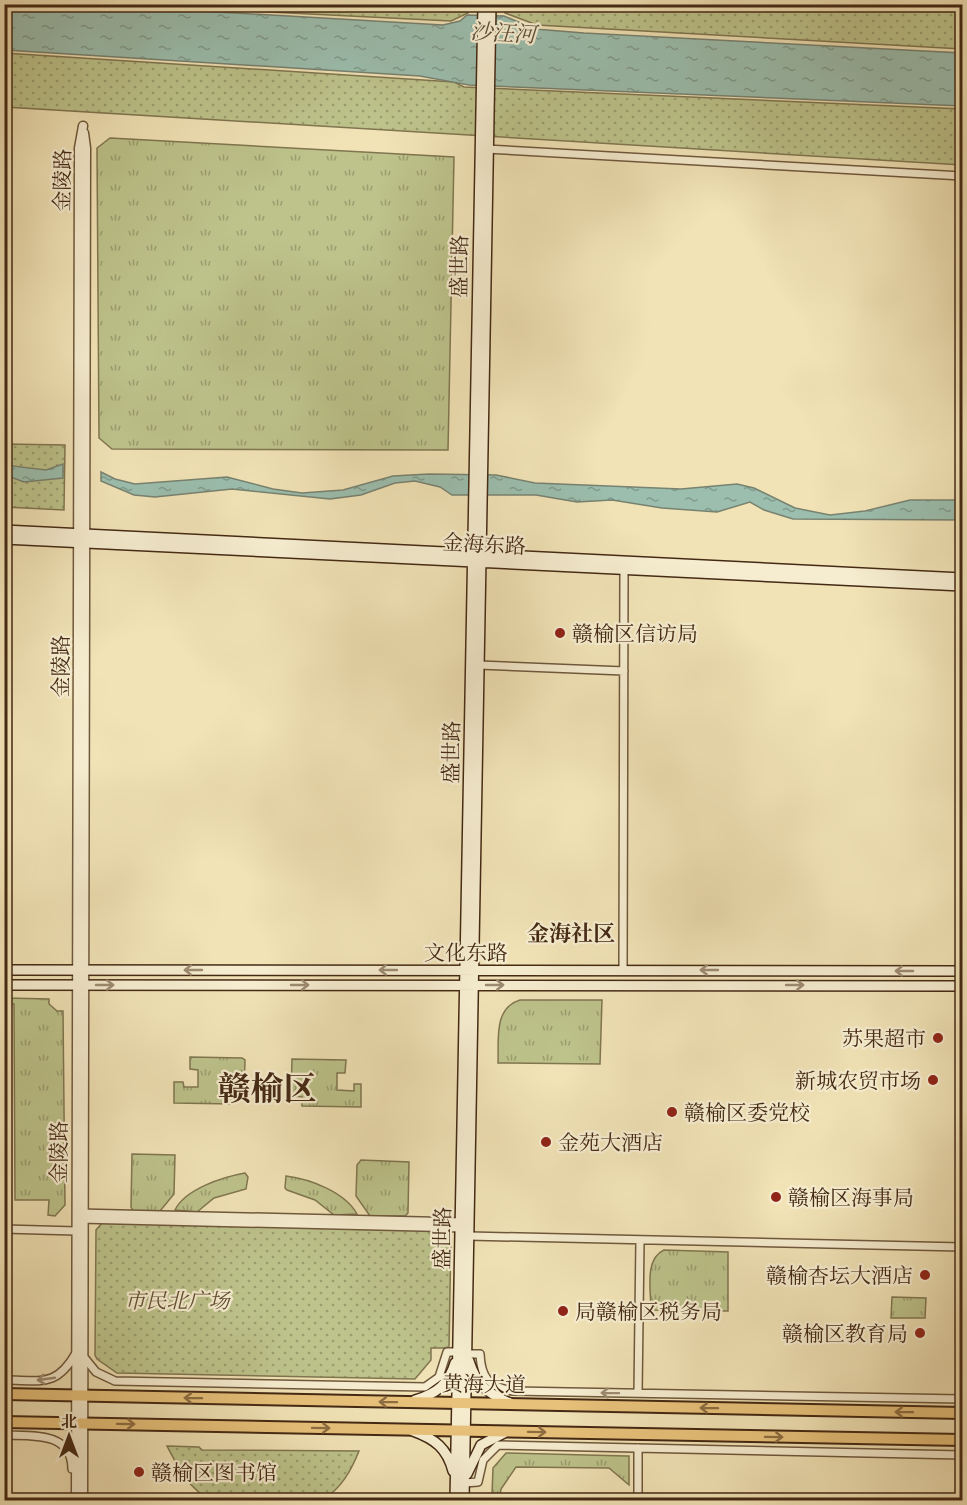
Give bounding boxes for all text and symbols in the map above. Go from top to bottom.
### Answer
water label: 沙汪河 [469,17,541,49]
street label: 金陵路 [48,148,76,212]
street label: 盛世路 [445,234,473,298]
street label: 金海东路 [441,528,527,560]
place label: 赣榆区信访局 [572,620,698,647]
marker: 赣榆区信访局 [553,626,567,640]
street label: 金陵路 [47,635,74,698]
street label: 盛世路 [437,720,465,784]
district label: 金海社区 [527,919,615,948]
street label: 文化东路 [424,939,508,966]
one-way arrow [184,964,204,976]
one-way arrow [379,964,399,976]
one-way arrow [700,964,720,976]
one-way arrow [895,965,915,977]
one-way arrow [94,979,114,991]
one-way arrow [289,979,309,991]
one-way arrow [484,979,504,991]
one-way arrow [784,979,804,991]
place label: 苏果超市 [842,1025,926,1052]
marker: 苏果超市 [931,1031,945,1045]
district label: 赣榆区 [218,1067,317,1110]
place label: 新城农贸市场 [795,1067,921,1094]
marker: 新城农贸市场 [926,1073,940,1087]
place label: 赣榆区委党校 [684,1099,810,1126]
marker: 赣榆区委党校 [665,1105,679,1119]
street label: 金陵路 [45,1121,72,1184]
place label: 金苑大酒店 [558,1129,663,1156]
marker: 金苑大酒店 [539,1135,553,1149]
place label: 赣榆区海事局 [788,1184,914,1211]
marker: 赣榆区海事局 [769,1190,783,1204]
street label: 盛世路 [428,1206,456,1270]
place label: 赣榆杏坛大酒店 [766,1262,913,1289]
marker: 赣榆杏坛大酒店 [918,1268,932,1282]
park label: 市民北广场 [125,1287,231,1314]
place label: 局赣榆区税务局 [575,1298,722,1325]
marker: 局赣榆区税务局 [556,1304,570,1318]
place label: 赣榆区教育局 [782,1320,908,1347]
marker: 赣榆区教育局 [913,1326,927,1340]
street label: 黄海大道 [442,1370,526,1398]
one-way arrow [37,1373,56,1384]
one-way arrow [601,1387,621,1399]
one-way arrow [184,1392,204,1404]
one-way arrow [379,1396,399,1407]
one-way arrow [700,1402,720,1414]
north arrow [39,1406,99,1466]
one-way arrow [895,1406,915,1417]
text: 北 [61,1411,77,1432]
one-way arrow [115,1419,135,1430]
one-way arrow [310,1422,330,1434]
one-way arrow [526,1426,546,1438]
one-way arrow [763,1431,783,1442]
place label: 赣榆区图书馆 [151,1459,277,1486]
marker: 赣榆区图书馆 [132,1465,146,1479]

